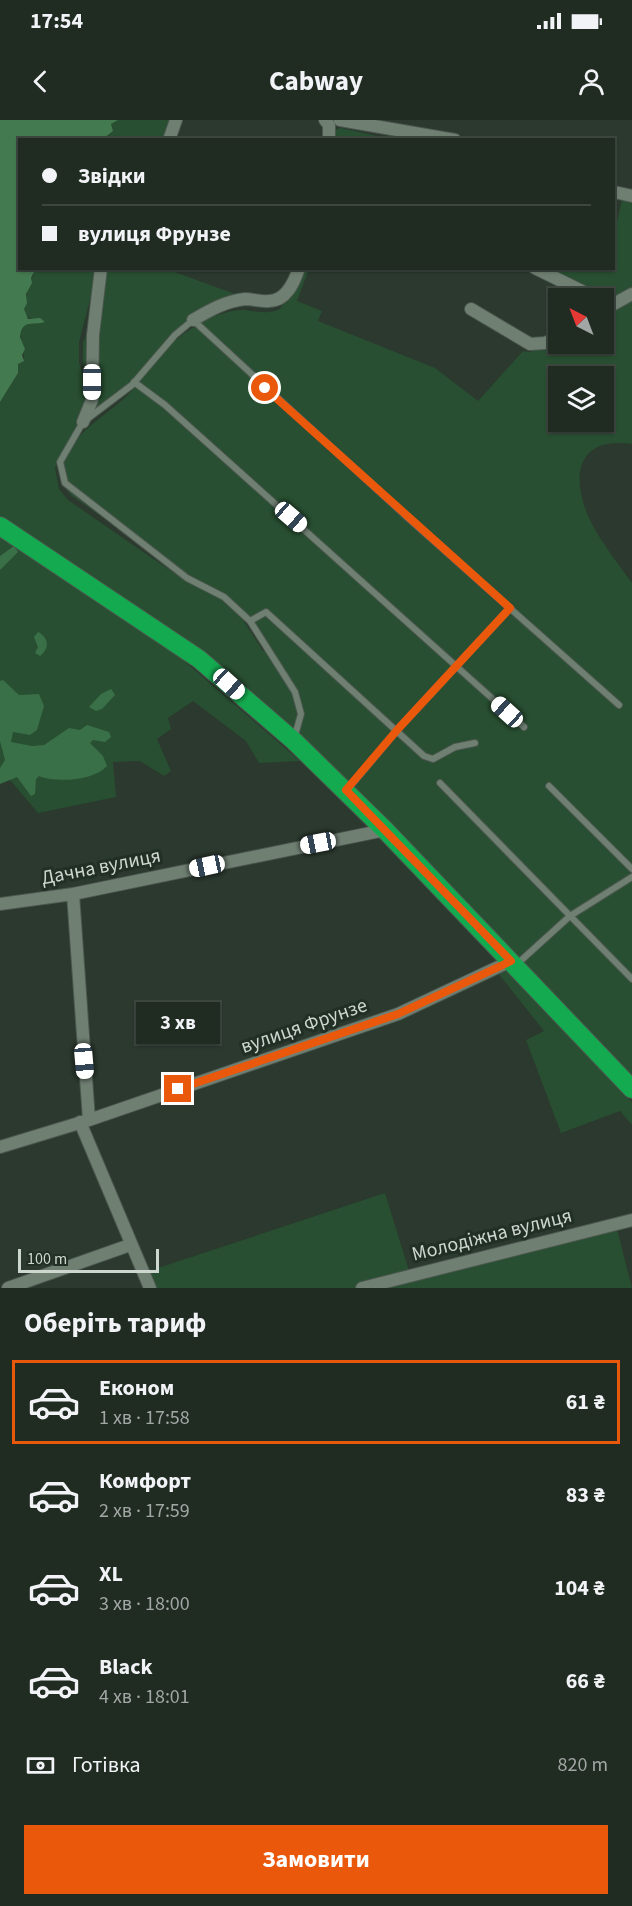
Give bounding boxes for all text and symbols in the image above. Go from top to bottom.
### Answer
text: 17:54 [30,5,83,37]
text: Cabway [269,62,363,101]
icon: back [24,65,57,98]
icon: person [575,65,608,98]
text: Звідки [78,160,146,192]
text: вулиця Фрунзе [78,218,231,250]
north arrow [548,288,614,354]
map controls [548,288,614,432]
car [83,364,101,400]
button: layers [548,366,614,432]
route start [251,374,278,401]
car [272,498,310,536]
car [210,665,248,703]
car [488,693,526,731]
car [299,831,337,855]
street label: Дачна вулиця [39,842,163,892]
car [188,853,226,879]
street label: вулиця Фрунзе [237,991,371,1061]
callout: 3 хв [136,1002,220,1044]
text: 3 хв [160,1009,196,1037]
car [73,1042,95,1080]
route end [164,1075,191,1102]
street label: Молодіжна вулиця [409,1202,575,1268]
scale bar [18,1246,159,1274]
text: 100 m [27,1248,67,1270]
text: Оберіть тариф [24,1304,206,1343]
text: Економ [99,1372,174,1404]
icon: car [27,1375,81,1429]
text: 61 ₴ [566,1386,605,1418]
text: 1 хв · 17:58 [99,1404,190,1432]
text: Комфорт [99,1465,191,1497]
icon: car [27,1468,81,1522]
text: 83 ₴ [566,1479,605,1511]
text: 2 хв · 17:59 [99,1497,190,1525]
text: XL [99,1558,123,1590]
icon: car [27,1561,81,1615]
text: 104 ₴ [554,1572,605,1604]
text: 3 хв · 18:00 [99,1590,190,1618]
text: Black [99,1651,153,1683]
icon: car [27,1654,81,1708]
text: 66 ₴ [566,1665,605,1697]
text: 4 хв · 18:01 [99,1683,190,1711]
icon: cash [24,1749,57,1782]
text: Готівка [72,1749,141,1781]
text: 820 m [558,1751,608,1779]
button: Замовити [24,1825,608,1894]

